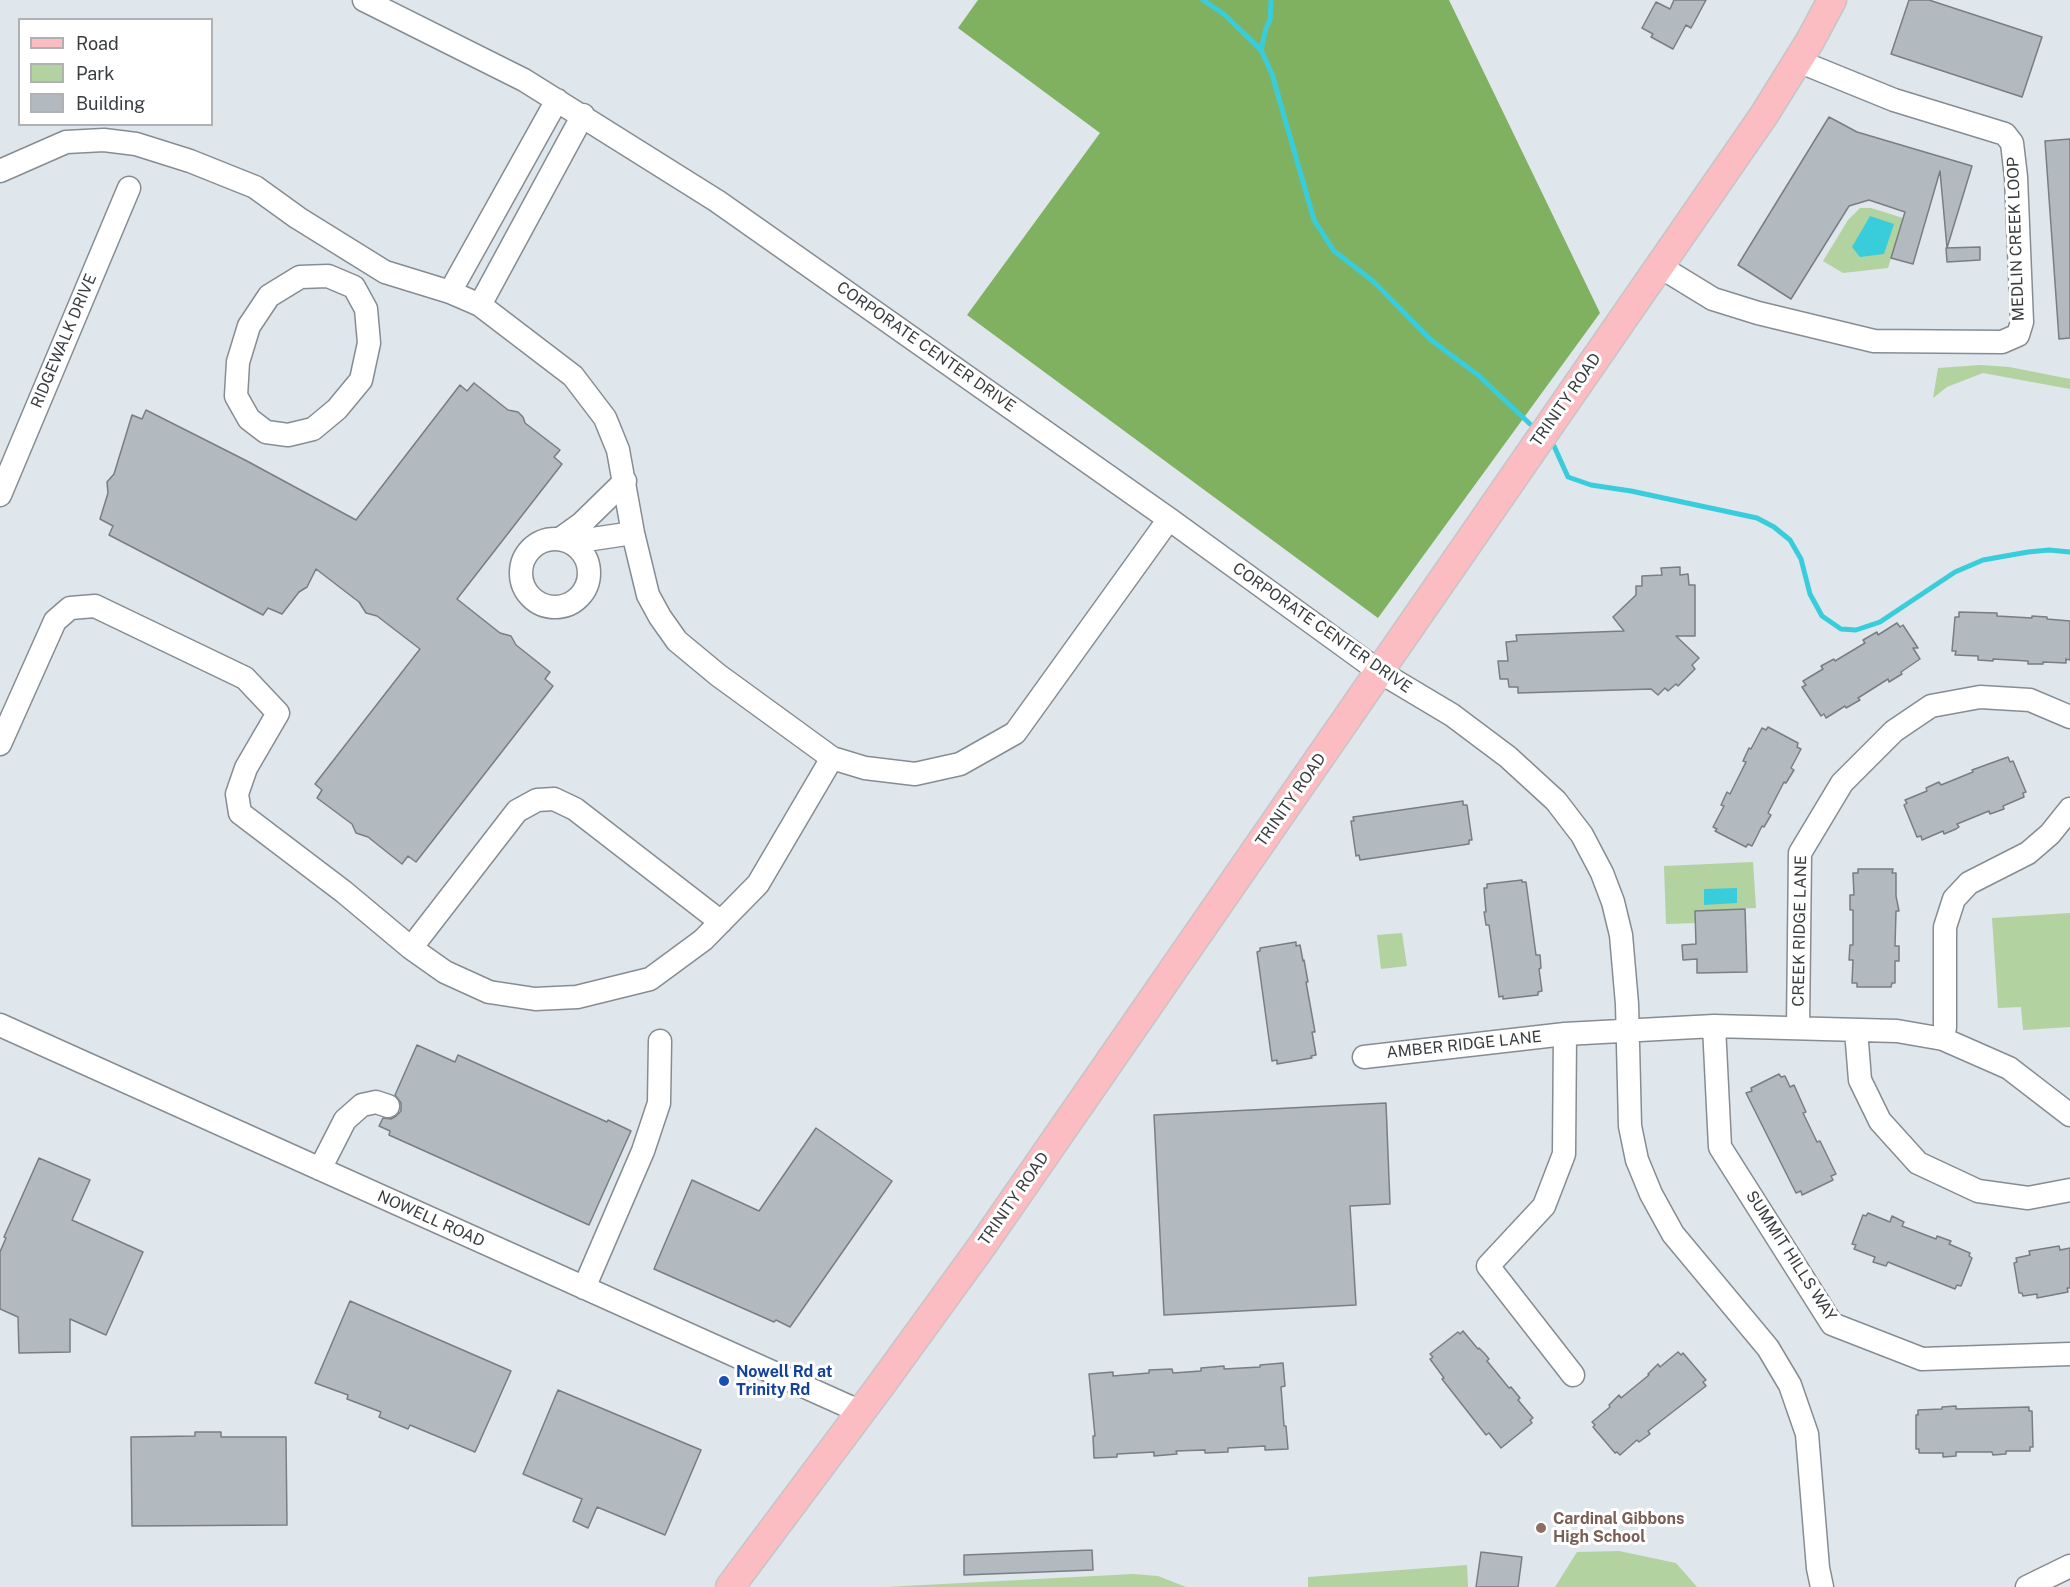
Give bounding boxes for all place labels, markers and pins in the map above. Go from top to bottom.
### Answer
place label: Nowell Rd at Trinity Rd [736,1362,832,1400]
marker: Nowell Rd at Trinity Rd [717,1374,731,1388]
place label: Cardinal Gibbons High School [1553,1509,1684,1547]
marker: Cardinal Gibbons High School [1534,1521,1548,1535]

